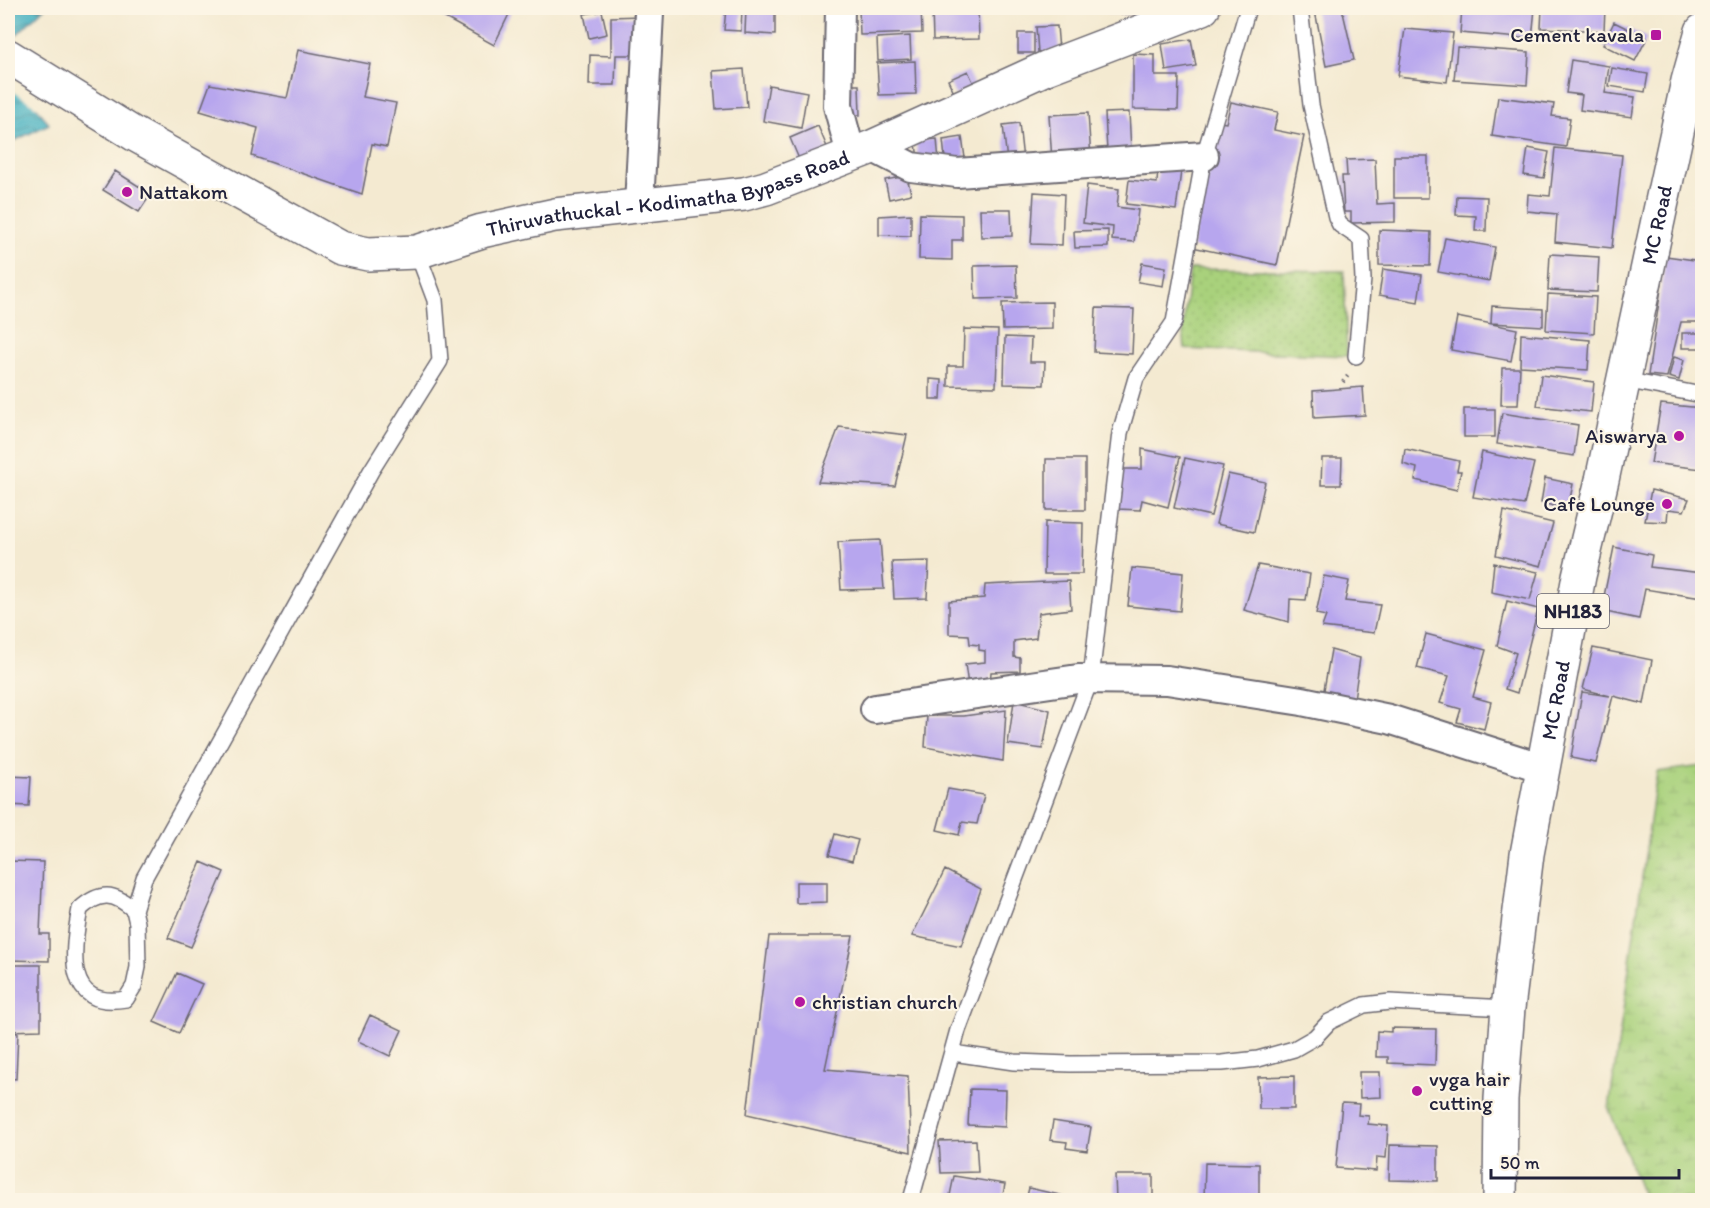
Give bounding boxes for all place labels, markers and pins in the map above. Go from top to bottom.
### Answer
place label: Cement kavala [1510,22,1644,47]
marker: Cement kavala [1649,28,1663,42]
place label: Nattakom [139,179,228,204]
marker: Nattakom [120,185,134,199]
place label: Aiswarya [1585,423,1667,448]
marker: Aiswarya [1672,429,1686,443]
place label: Cafe Lounge [1543,491,1655,516]
marker: Cafe Lounge [1660,497,1674,511]
place label: christian church [812,989,958,1014]
marker: christian church [793,995,807,1009]
place label: vyga hair cutting [1429,1066,1510,1115]
marker: vyga hair cutting [1410,1084,1424,1098]

